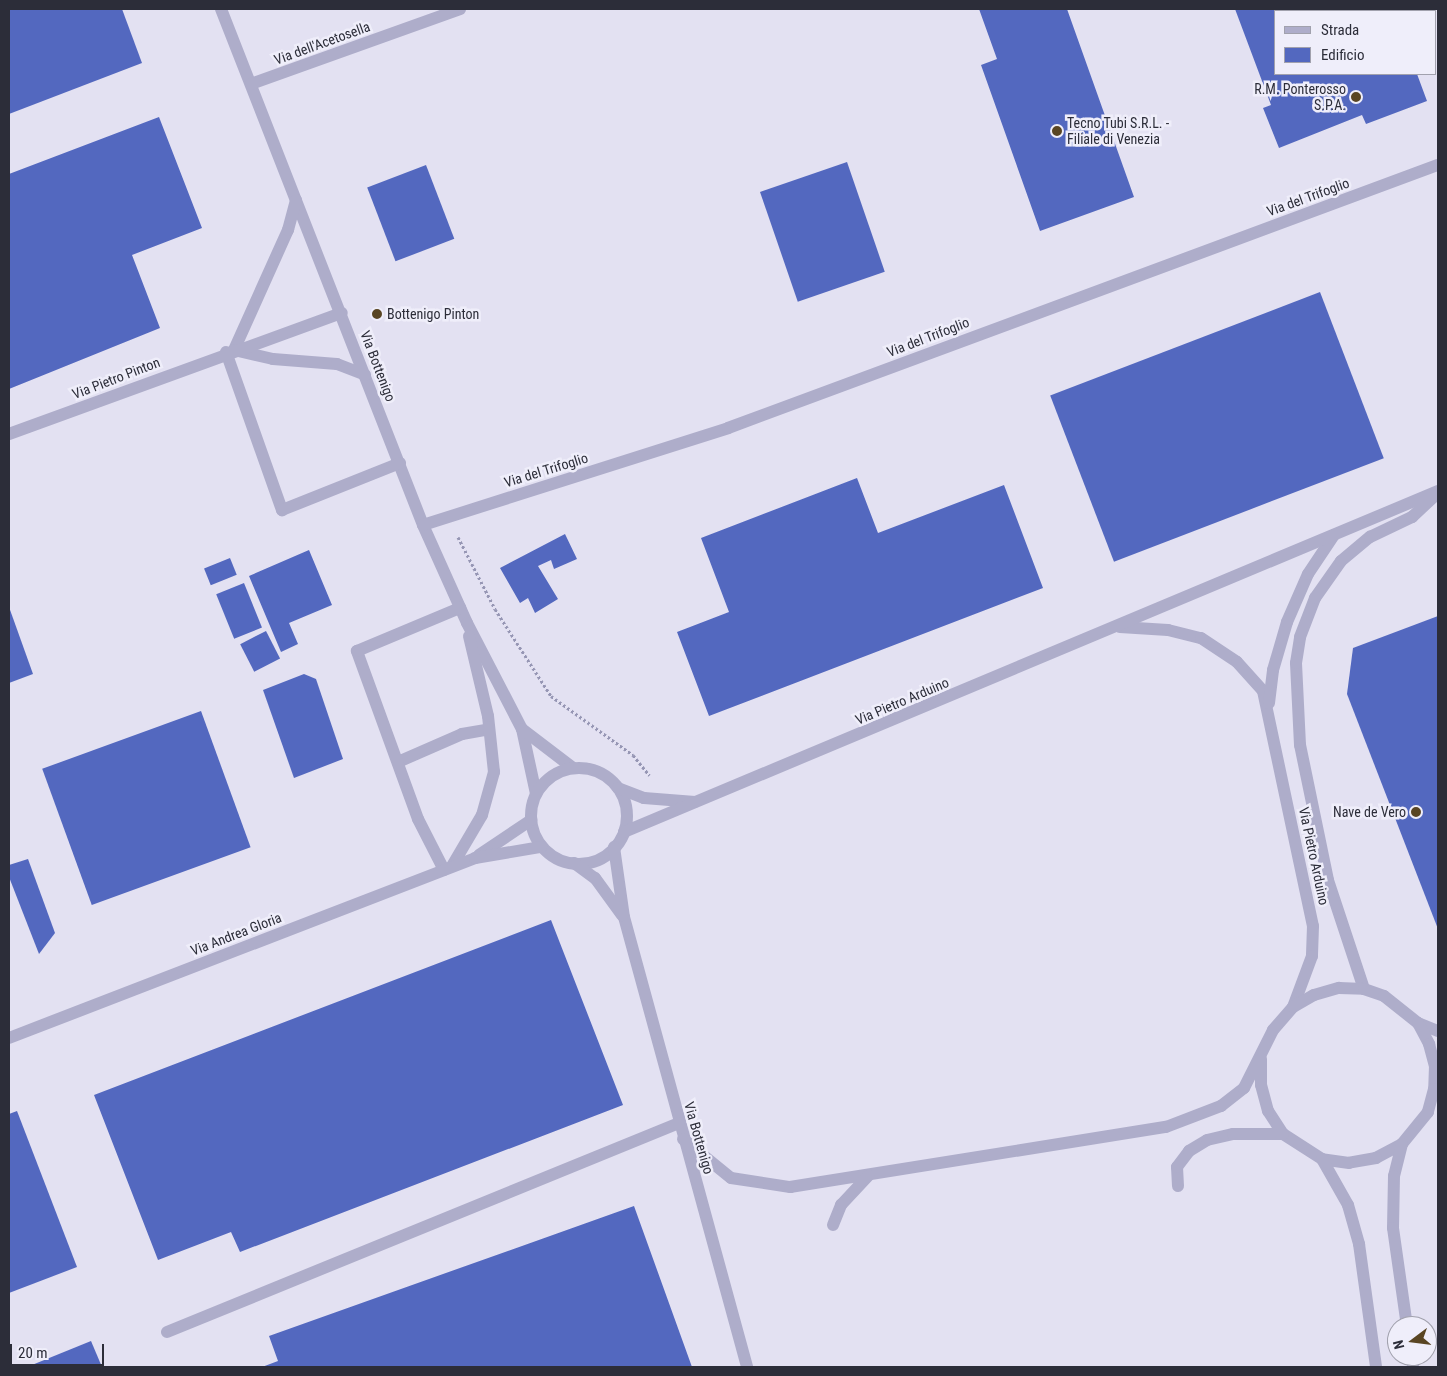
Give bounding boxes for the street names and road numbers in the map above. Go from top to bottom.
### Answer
street label: Via dell'Acetosella [272,18,372,68]
street label: Via del Trifoglio [1264,174,1352,220]
street label: Via del Trifoglio [884,314,972,360]
street label: Via Bottenigo [357,328,399,404]
street label: Via Pietro Pinton [70,354,162,402]
street label: Via del Trifoglio [502,449,590,491]
street label: Via Pietro Arduino [853,674,951,728]
street label: Via Pietro Arduino [1295,805,1333,907]
street label: Via Andrea Gloria [188,909,284,959]
street label: Via Bottenigo [681,1100,717,1176]

